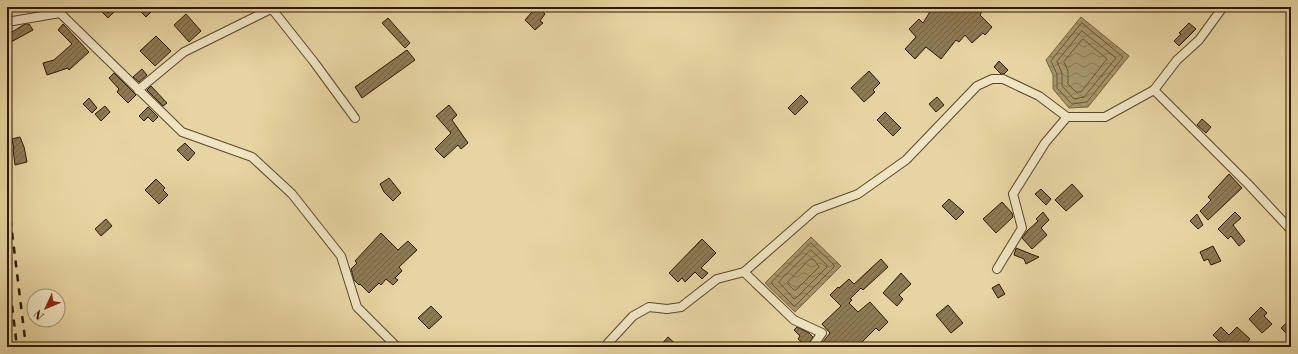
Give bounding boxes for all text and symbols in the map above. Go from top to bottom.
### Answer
north arrow [26,288,66,328]
text: N [31,306,48,322]

